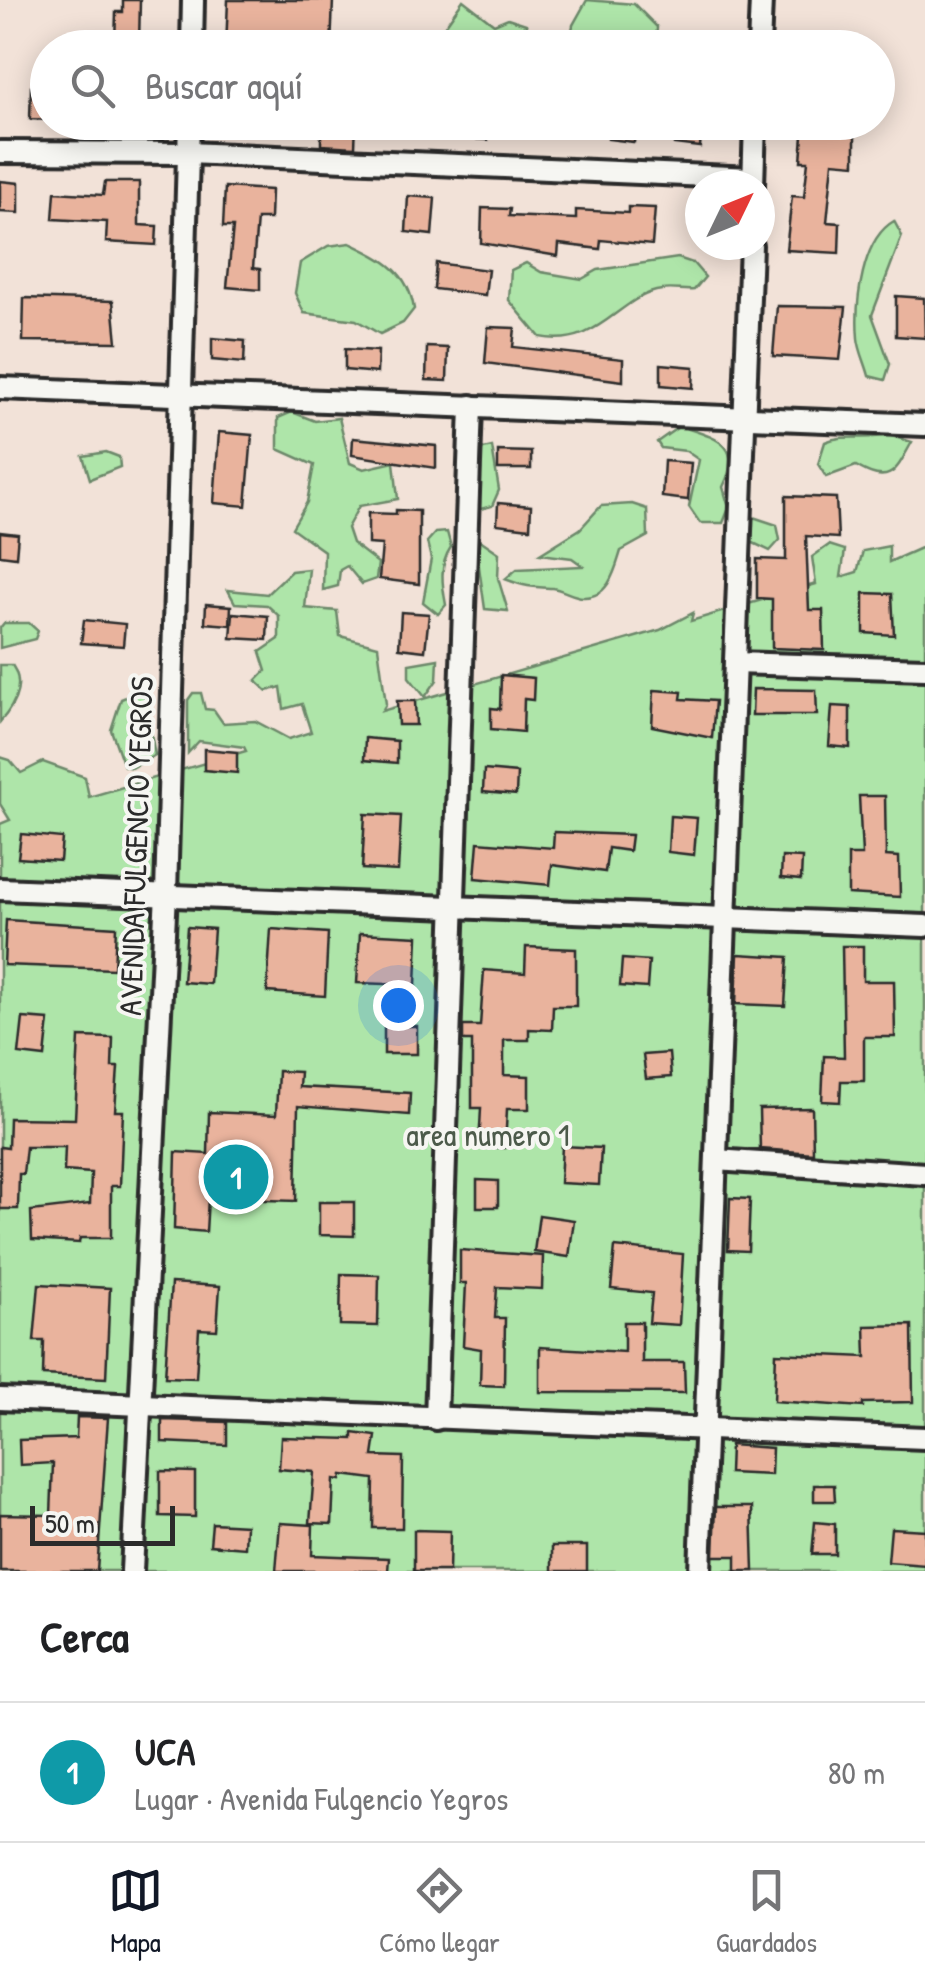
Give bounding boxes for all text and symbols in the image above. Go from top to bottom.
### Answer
search box [30,30,895,140]
icon: search [65,58,120,113]
text: Buscar aquí [145,59,303,111]
north arrow [685,170,775,260]
street label: AVENIDA FULGENCIO YEGROS [108,675,163,1016]
your location [373,980,424,1031]
park label: area numero 1 [406,1113,570,1156]
pin: 1 [204,1140,268,1214]
scale bar [30,1501,175,1546]
text: 50 m [45,1504,95,1542]
text: Cerca [40,1608,129,1665]
text: UCA [135,1725,195,1777]
text: 1 [67,1751,78,1794]
text: 80 m [828,1751,885,1794]
text: Lugar · Avenida Fulgencio Yegros [135,1777,508,1820]
tab: Mapa [108,1863,163,1961]
tab: Cómo llegar [379,1863,500,1961]
tab: Guardados [716,1863,817,1961]

